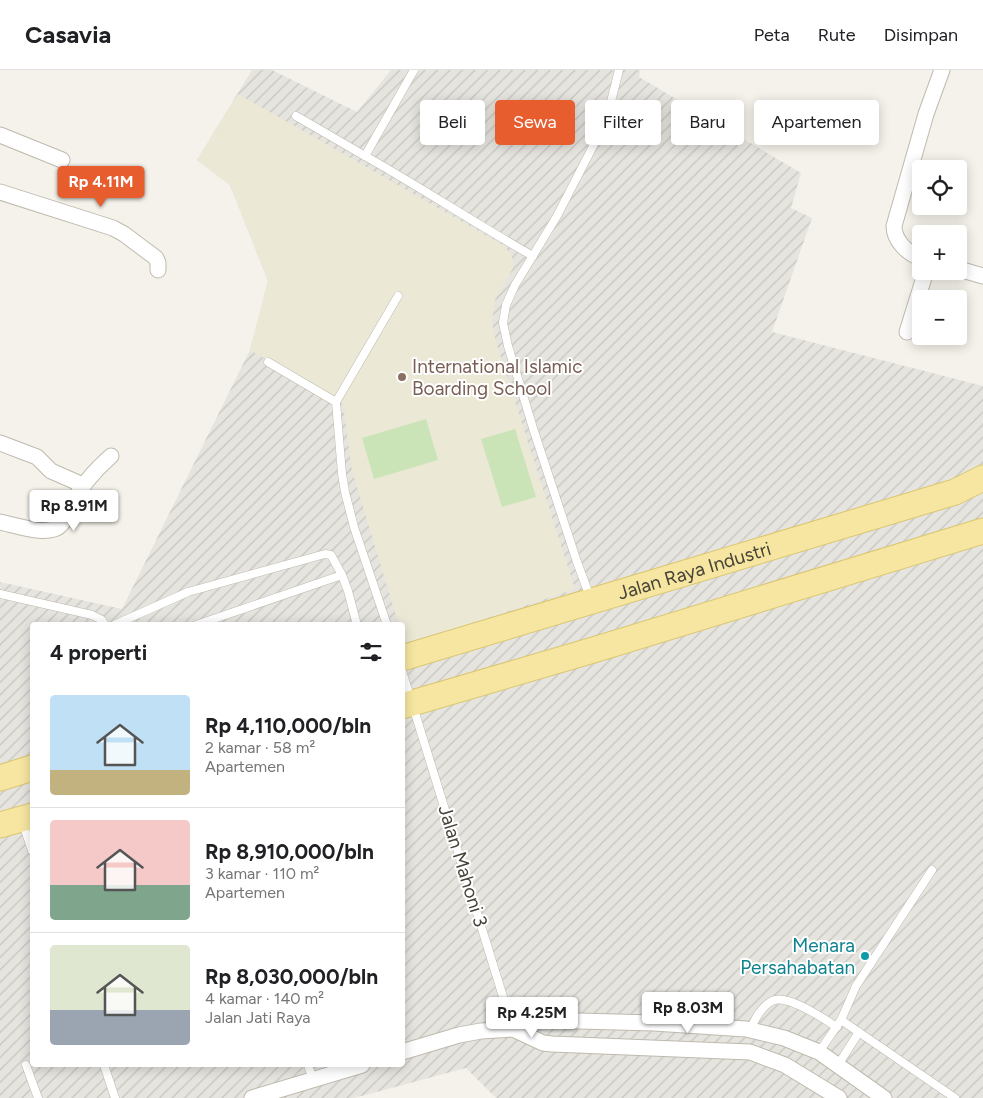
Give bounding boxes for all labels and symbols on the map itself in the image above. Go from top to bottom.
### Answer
pin: Rp 4.11M [49,166,153,208]
place label: International Islamic Boarding School [412,355,582,400]
marker: International Islamic Boarding School [396,371,408,383]
pin: Rp 8.91M [22,490,126,532]
street label: Jalan Raya Industri [615,536,773,604]
street label: Jalan Mahoni 3 [434,802,492,930]
place label: Menara Persahabatan [740,934,855,979]
marker: Menara Persahabatan [859,950,871,962]
pin: Rp 8.03M [636,992,740,1034]
pin: Rp 4.25M [480,996,584,1039]

